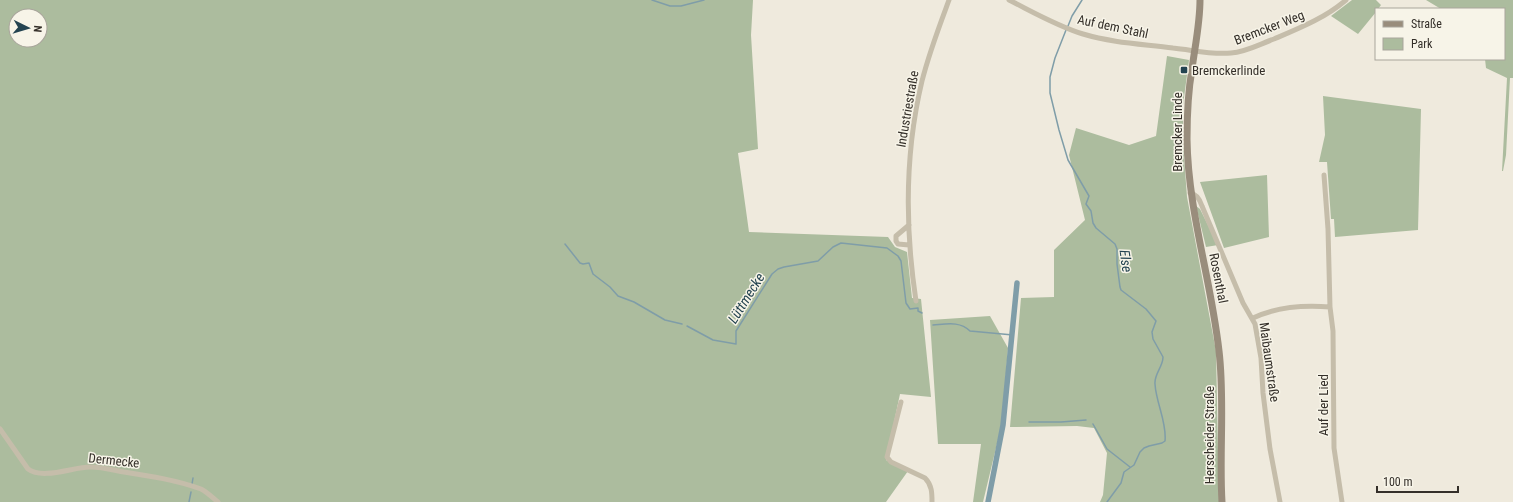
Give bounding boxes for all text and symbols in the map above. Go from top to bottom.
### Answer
street label: Bremcker Weg [1232,7,1306,48]
north arrow [8,8,48,48]
legend [1375,8,1505,60]
street label: Auf dem Stahl [1076,12,1150,41]
text: Straße [1411,17,1442,31]
text: N [31,25,44,33]
text: Park [1411,37,1433,51]
place label: Bremckerlinde [1192,63,1265,78]
marker: Bremckerlinde [1179,65,1189,75]
street label: Industriestraße [893,70,922,149]
street label: Bremcker Linde [1170,92,1185,172]
water label: Else [1117,249,1135,273]
street label: Rosenthal [1206,252,1231,305]
water label: Lüttmecke [724,270,768,326]
street label: Maibaumstraße [1256,321,1283,403]
street label: Auf der Lied [1316,374,1331,436]
street label: Herscheider Straße [1202,386,1217,484]
street label: Dermecke [88,450,140,471]
scale bar [1377,468,1458,494]
text: 100 m [1383,475,1413,489]

